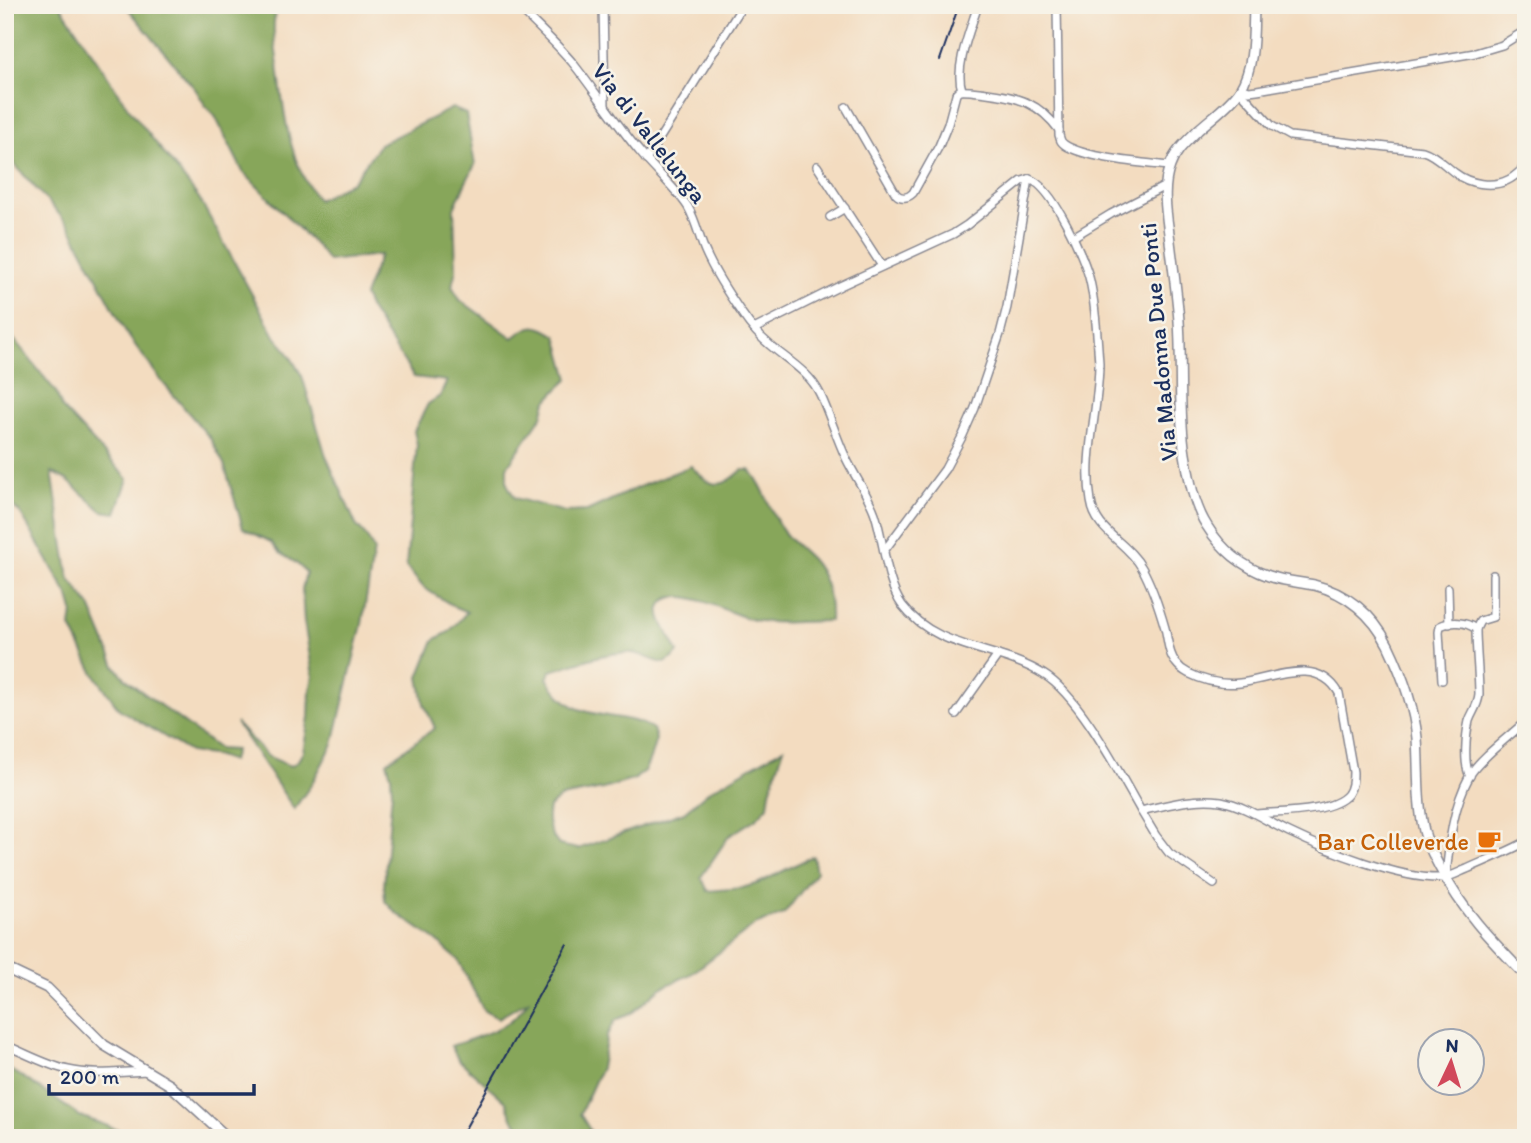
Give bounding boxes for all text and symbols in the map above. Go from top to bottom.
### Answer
street label: Via di Vallelunga [586,57,714,210]
street label: Via Madonna Due Ponti [1133,222,1183,462]
place label: Bar Colleverde [1317,827,1469,856]
cafe icon: Bar Colleverde [1475,827,1503,855]
north arrow [1416,1028,1486,1098]
text: N [1445,1034,1459,1057]
scale bar [49,1052,254,1096]
text: 200 m [60,1064,120,1089]

